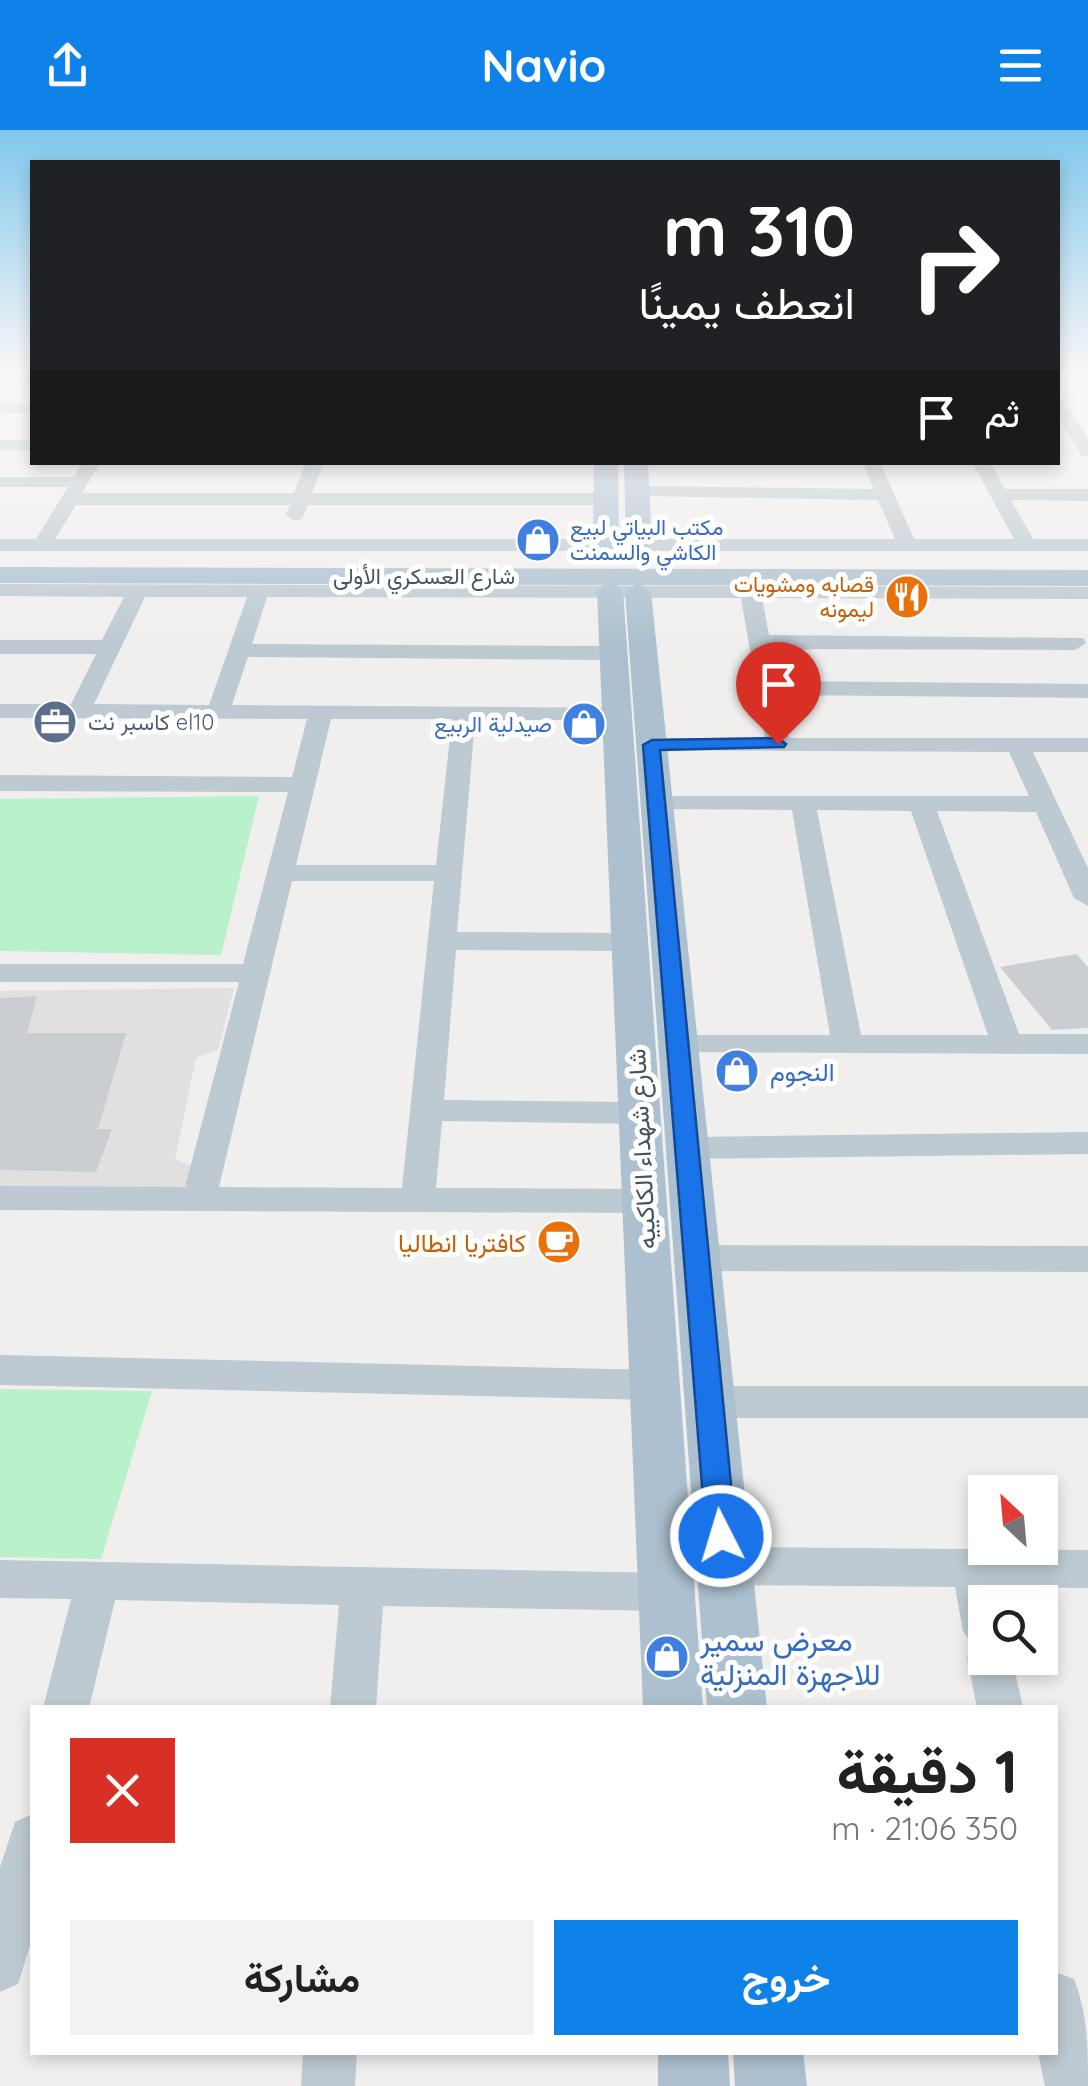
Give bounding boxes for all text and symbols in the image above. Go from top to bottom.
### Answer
text: Navio [482,37,606,93]
icon: share [40,38,95,93]
icon: menu [993,38,1048,93]
text: 310 m [663,186,855,274]
icon: right [890,200,1020,330]
text: انعطف يمينًا [638,274,855,330]
text: ثم [984,389,1020,437]
icon: arrive [909,390,964,445]
place label: مكتب البياتي لبيع الكاشي والسمنت [570,513,724,571]
shop icon: مكتب البياتي لبيع الكاشي والسمنت [515,517,561,563]
street label: شارع العسكري الأولى [333,562,515,595]
place label: قصابه ومشويات ليمونه [734,570,874,623]
restaurant icon: قصابه ومشويات ليمونه [884,574,930,620]
pin [736,642,821,745]
icon: arrive [751,657,806,712]
office icon: كاسبر نت el10 [32,699,78,745]
shop icon: صيدلية الربيع [561,701,607,747]
place label: كاسبر نت el10 [88,708,214,736]
place label: صيدلية الربيع [434,710,552,739]
street label: شارع شهداء الكاكييه [620,1048,664,1250]
shop icon: النجوم [714,1048,760,1094]
place label: النجوم [770,1056,834,1089]
cafe icon: كافتريا انطاليا [536,1219,582,1265]
place label: كافتريا انطاليا [398,1227,526,1259]
north arrow [968,1475,1058,1565]
map controls [968,1475,1058,1675]
position arrow [669,1484,773,1588]
button: search [968,1585,1058,1675]
place label: معرض سمير للاجهزة المنزلية [699,1621,881,1693]
shop icon: معرض سمير للاجهزة المنزلية [644,1634,690,1680]
text: 1 دقيقة [836,1733,1018,1808]
button: close [70,1738,175,1843]
text: 350 m · 21:06 [831,1808,1018,1848]
button: مشاركة [70,1920,534,2035]
button: خروج [554,1920,1018,2035]

